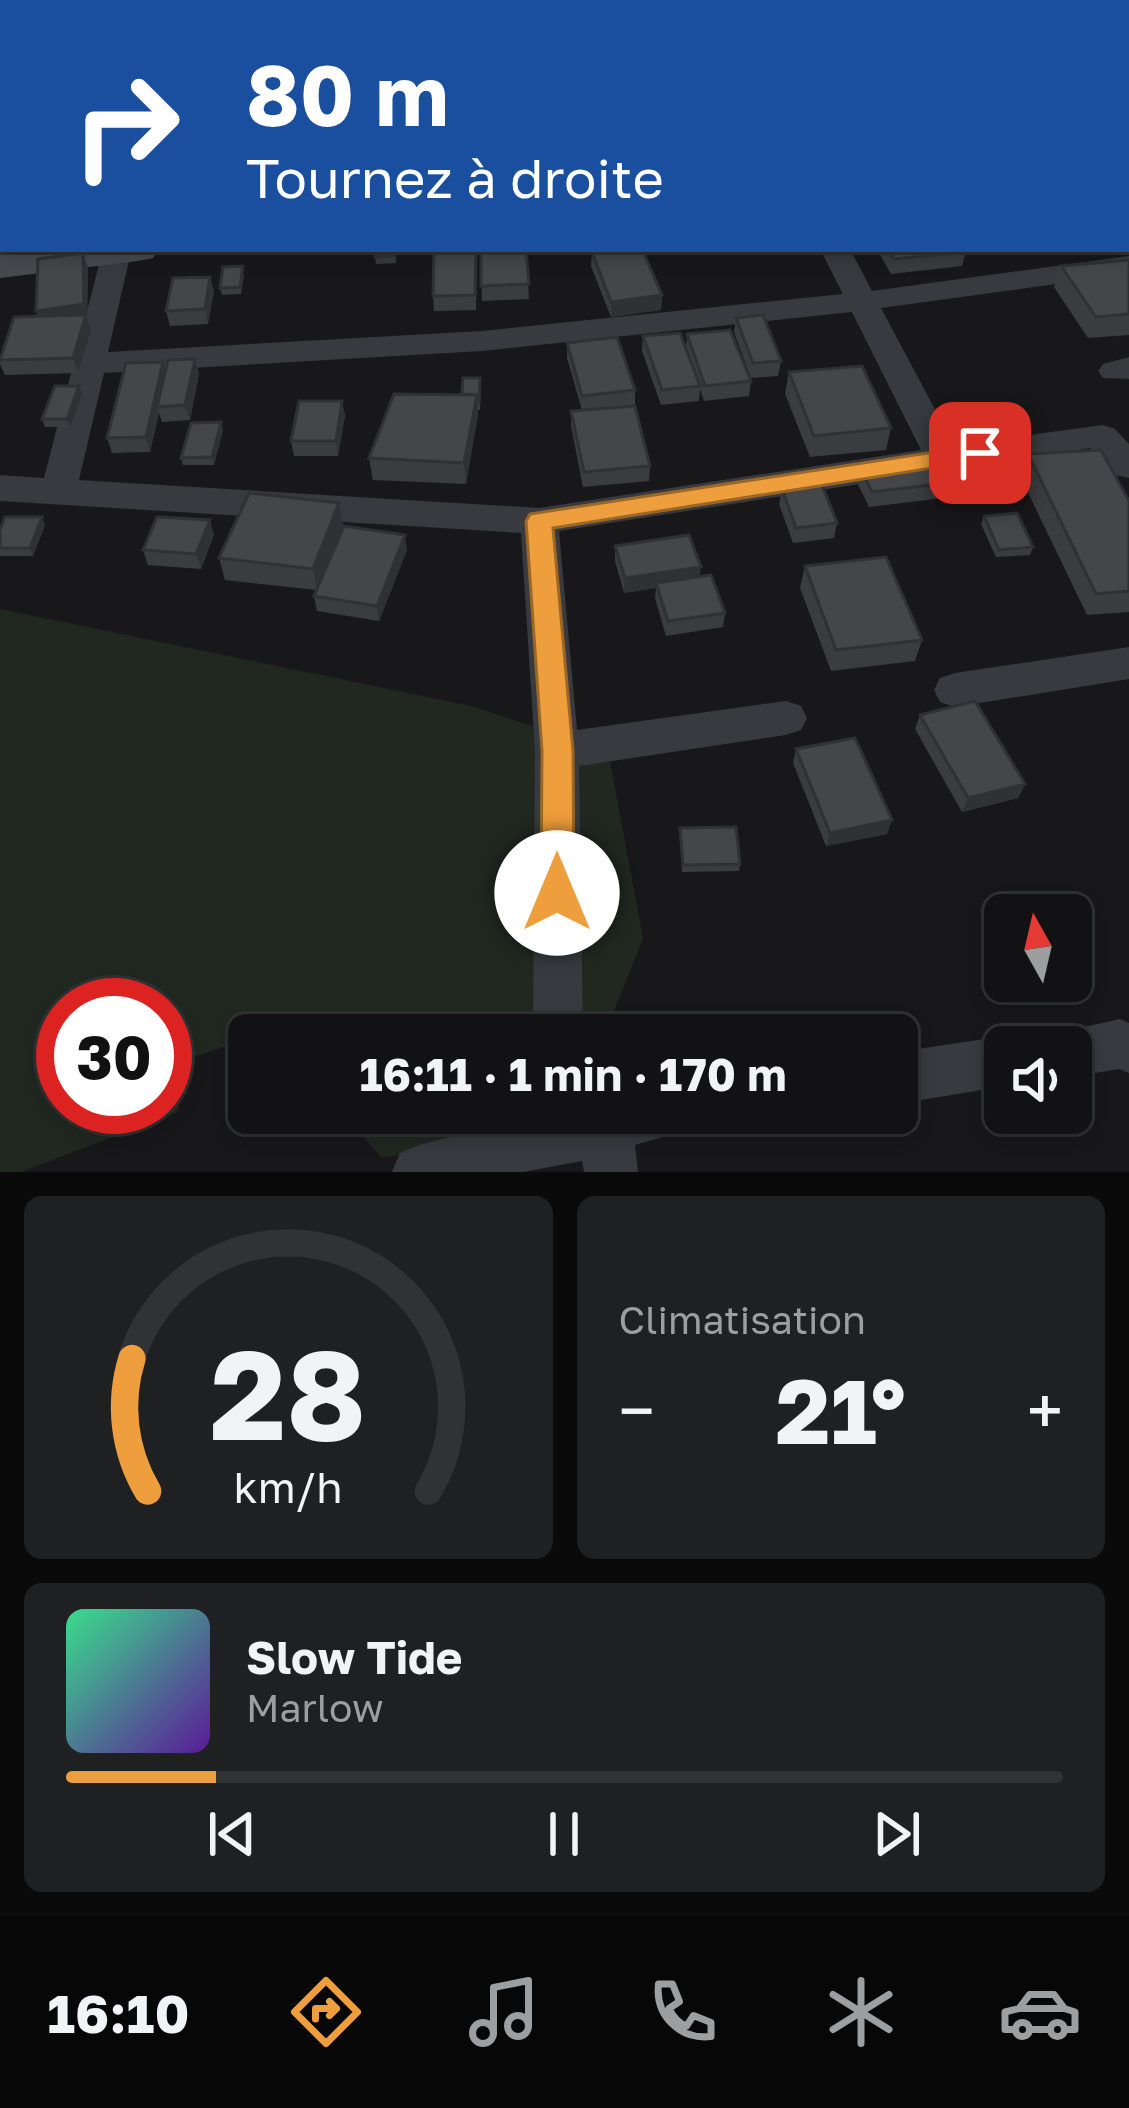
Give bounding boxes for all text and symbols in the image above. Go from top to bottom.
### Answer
text: 80 m [246,44,449,144]
icon: right [48,48,204,204]
text: Tournez à droite [246,145,664,210]
pin [929,402,1031,504]
icon: arrive [947,420,1013,486]
position arrow [494,830,620,956]
north arrow [984,894,1092,1002]
map controls [984,894,1092,1134]
speed limit sign: 30 [36,978,192,1134]
button: sound [984,1026,1092,1134]
text: 16:11 · 1 min · 170 m [359,1047,787,1101]
text: Climatisation [619,1296,866,1343]
text: 28 [210,1318,366,1467]
text: 21° [776,1356,906,1464]
text: − [619,1370,655,1450]
text: + [1027,1370,1063,1450]
text: km/h [234,1460,343,1511]
text: Slow Tide [246,1630,462,1684]
text: Marlow [246,1684,383,1731]
icon: previous [199,1801,265,1867]
icon: pause [531,1801,597,1867]
icon: next [864,1801,930,1867]
icon: directions [284,1970,368,2054]
icon: music [462,1970,546,2054]
icon: phone [641,1970,725,2054]
icon: climate [819,1970,903,2054]
icon: car [998,1970,1082,2054]
text: 16:10 [47,1980,190,2045]

